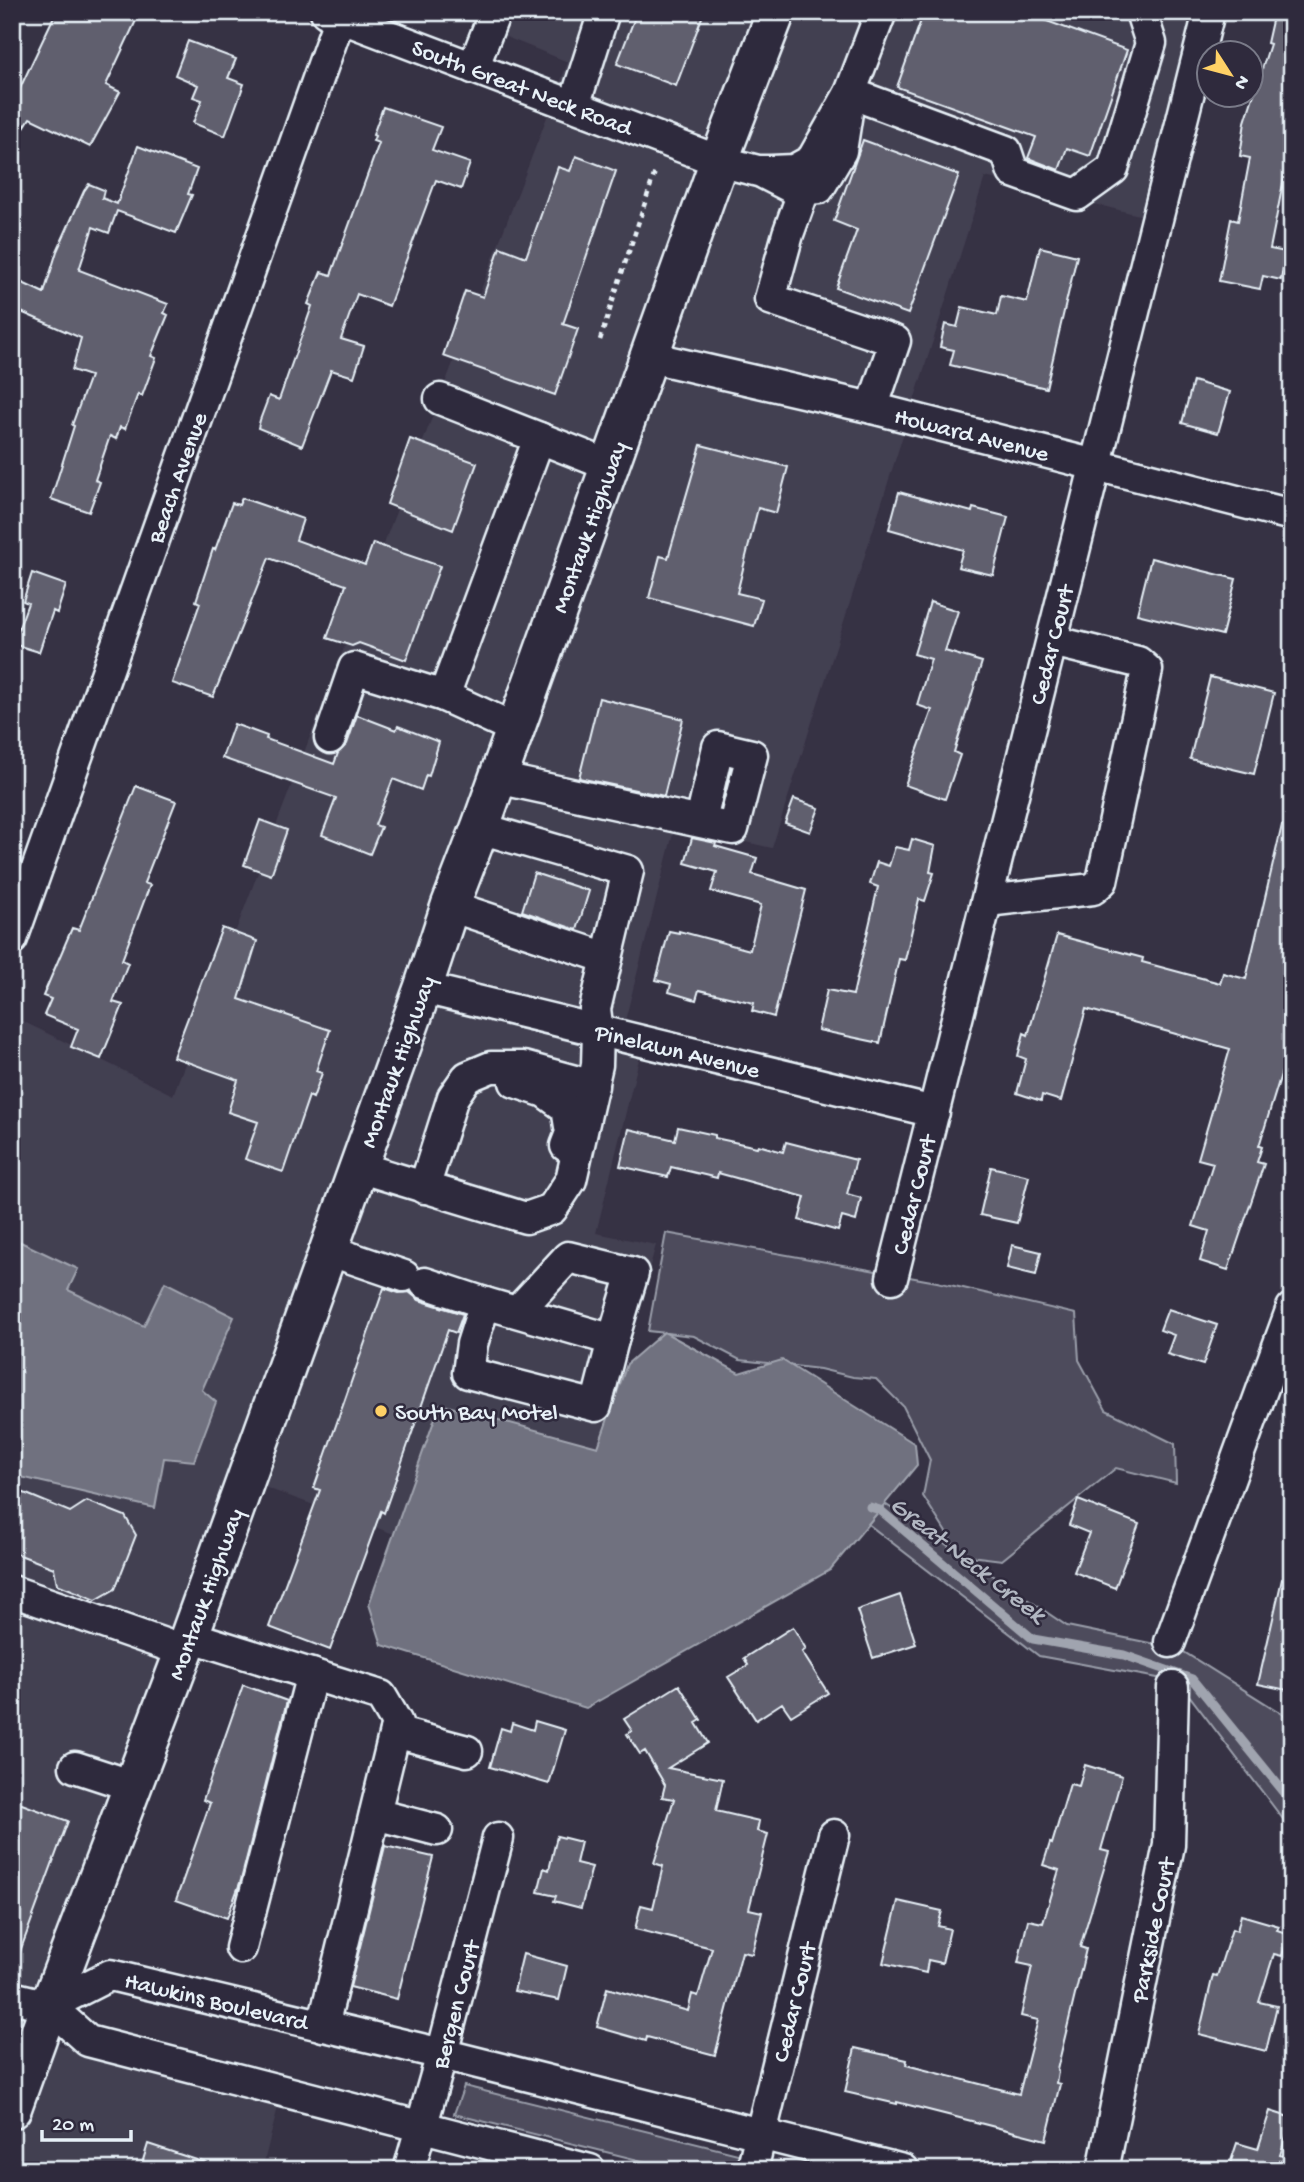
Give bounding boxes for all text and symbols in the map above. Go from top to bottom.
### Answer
street label: South Great Neck Road [407,35,637,145]
north arrow [1196,38,1266,108]
text: N [1228,70,1254,94]
street label: Howard Avenue [891,403,1052,471]
street label: Beach Avenue [143,409,216,549]
street label: Montauk Highway [547,438,635,618]
street label: Cedar Court [1025,581,1083,708]
street label: Montauk Highway [356,973,444,1152]
street label: Pinelawn Avenue [590,1019,763,1087]
street label: Cedar Court [887,1131,946,1258]
place label: South Bay Motel [395,1400,558,1429]
marker: South Bay Motel [373,1403,389,1419]
water label: Great Neck Creek [882,1491,1052,1633]
street label: Montauk Highway [163,1505,252,1685]
street label: Parkside Court [1126,1854,1184,2007]
street label: Bergen Court [427,1936,489,2074]
street label: Cedar Court [768,1938,826,2066]
street label: Hawkins Boulevard [121,1968,312,2040]
scale bar [42,2098,131,2142]
text: 20 m [52,2114,94,2139]

